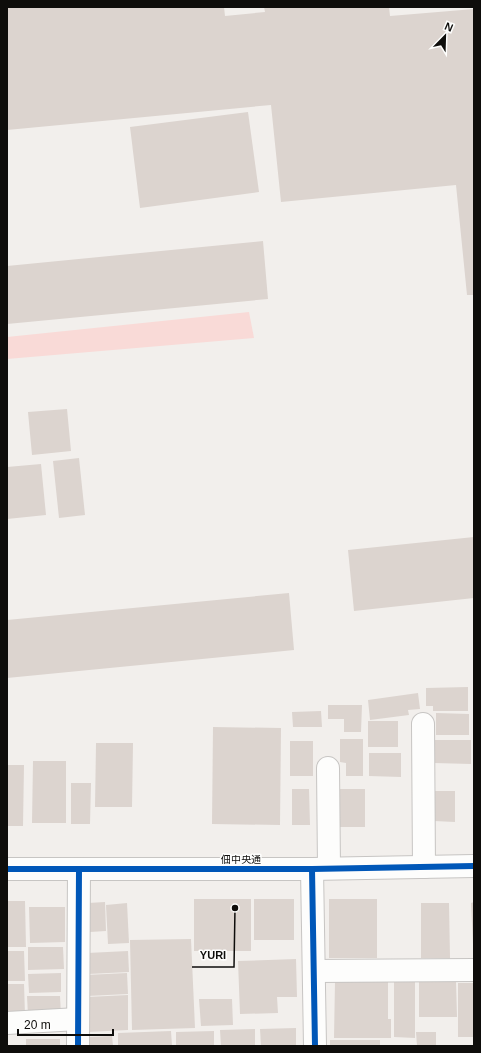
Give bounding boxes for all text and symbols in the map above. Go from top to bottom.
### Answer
north arrow [425,16,465,56]
text: N [443,20,455,34]
street label: 佃中央通 [220,854,261,865]
callout: YURI [192,944,234,967]
text: YURI [200,949,226,961]
scale bar [18,1011,113,1037]
text: 20 m [24,1018,51,1032]

